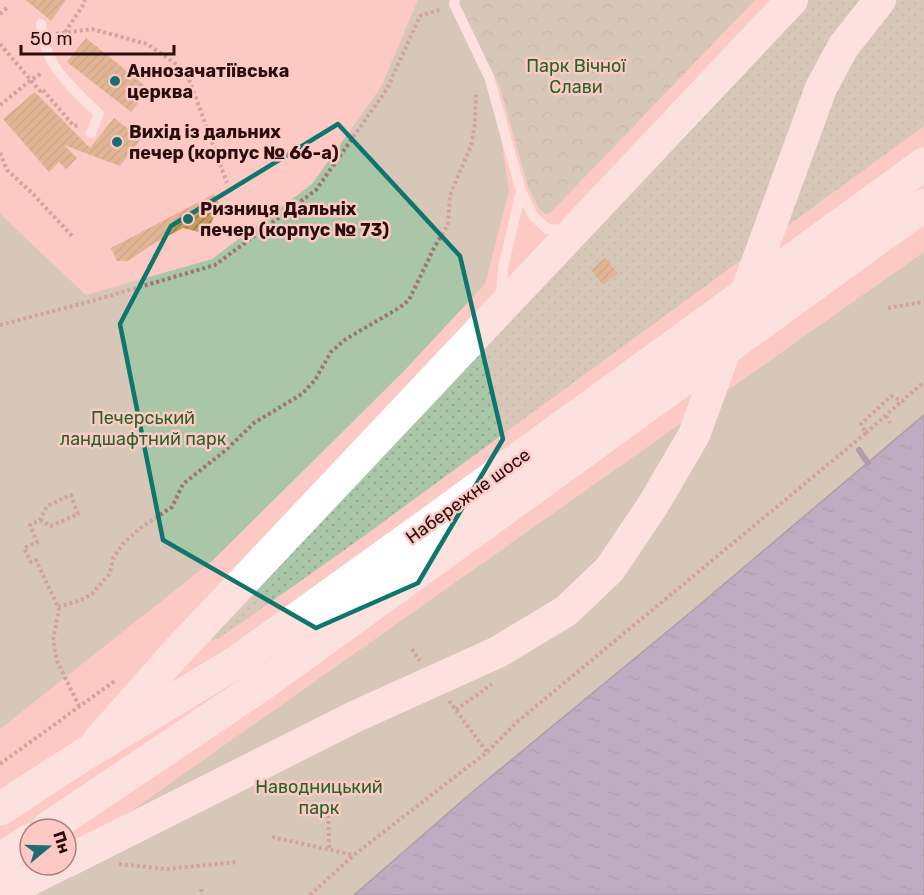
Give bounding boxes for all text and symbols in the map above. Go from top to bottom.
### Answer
scale bar [21,18,174,56]
text: 50 m [30,28,73,50]
park label: Парк Вічної Слави [526,55,626,98]
place label: Аннозачатіївська церква [127,60,289,103]
marker: Аннозачатіївська церква [108,74,122,88]
place label: Вихід із дальних печер (корпус № 66-а) [129,121,339,164]
marker: Вихід із дальних печер (корпус № 66-а) [110,135,124,149]
place label: Ризниця Дальніх печер (корпус № 73) [200,198,389,241]
marker: Ризниця Дальніх печер (корпус № 73) [181,212,195,226]
park label: Печерський ландшафтний парк [60,407,227,450]
street label: Набережне шосе [401,443,535,549]
park label: Наводницький парк [255,776,383,819]
north arrow [18,817,78,877]
text: Пн [49,829,74,856]

